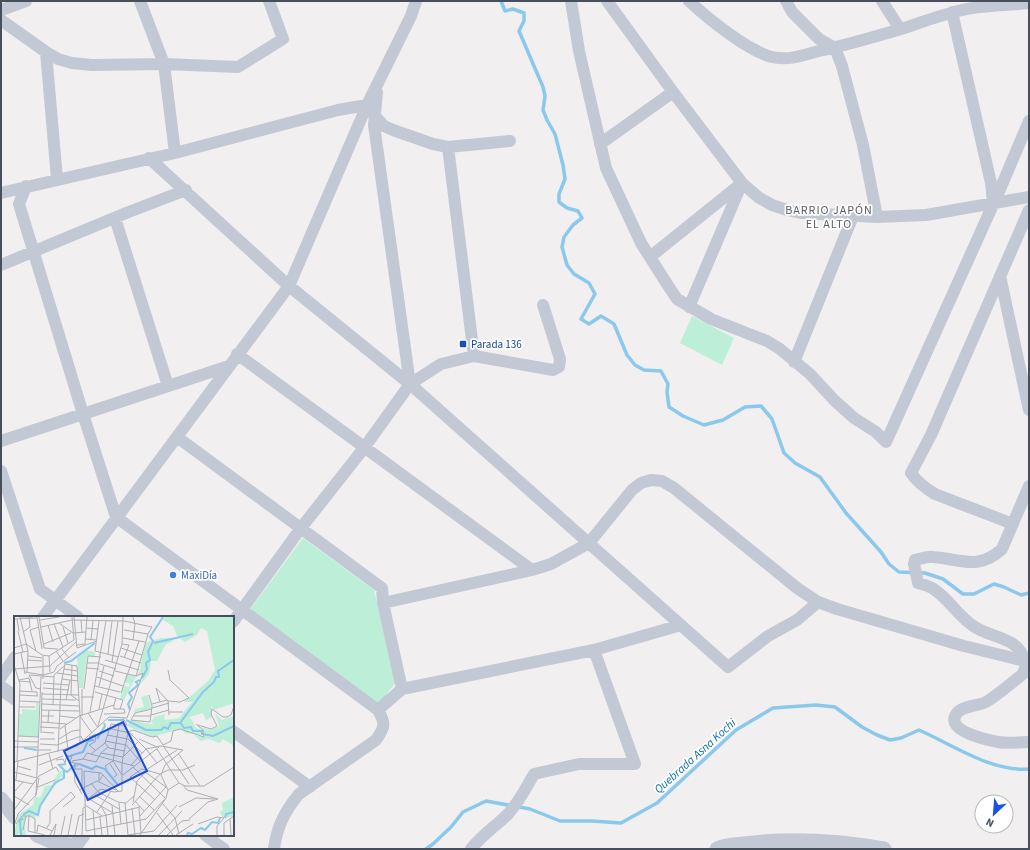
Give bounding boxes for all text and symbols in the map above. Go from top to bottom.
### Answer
district label: BARRIO JAPÓN EL ALTO [785,202,873,233]
place label: Parada 136 [471,337,522,352]
marker: Parada 136 [458,339,468,349]
place label: MaxiDía [181,568,217,583]
marker: MaxiDía [168,570,178,580]
inset map [14,616,234,836]
water label: Quebrada Asna Kochi [651,715,740,798]
north arrow [974,794,1014,834]
text: N [983,814,996,831]

